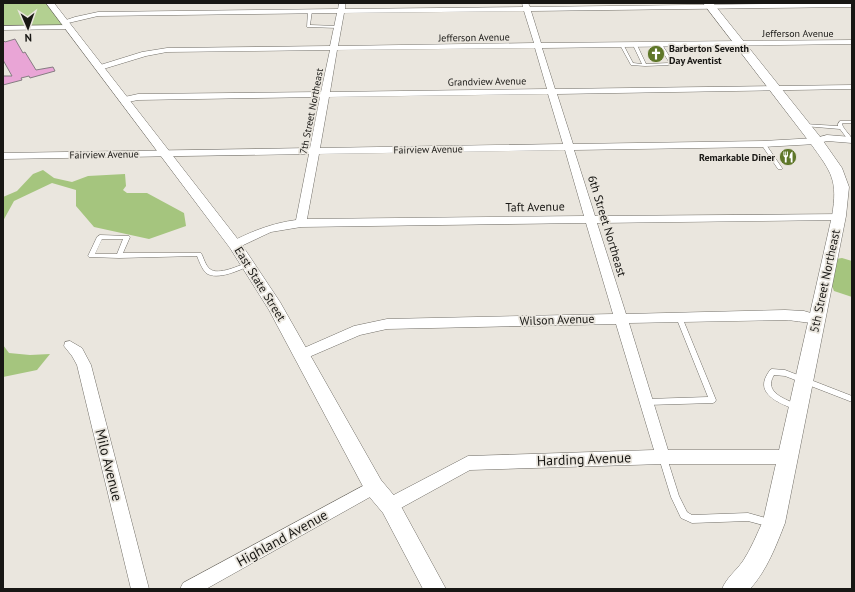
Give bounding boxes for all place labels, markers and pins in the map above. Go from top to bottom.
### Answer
place label: Barberton Seventh Day Aventist [669,42,749,67]
church icon: Barberton Seventh Day Aventist [646,44,666,64]
restaurant icon: Remarkable Diner [778,147,798,167]
place label: Remarkable Diner [699,151,775,164]

